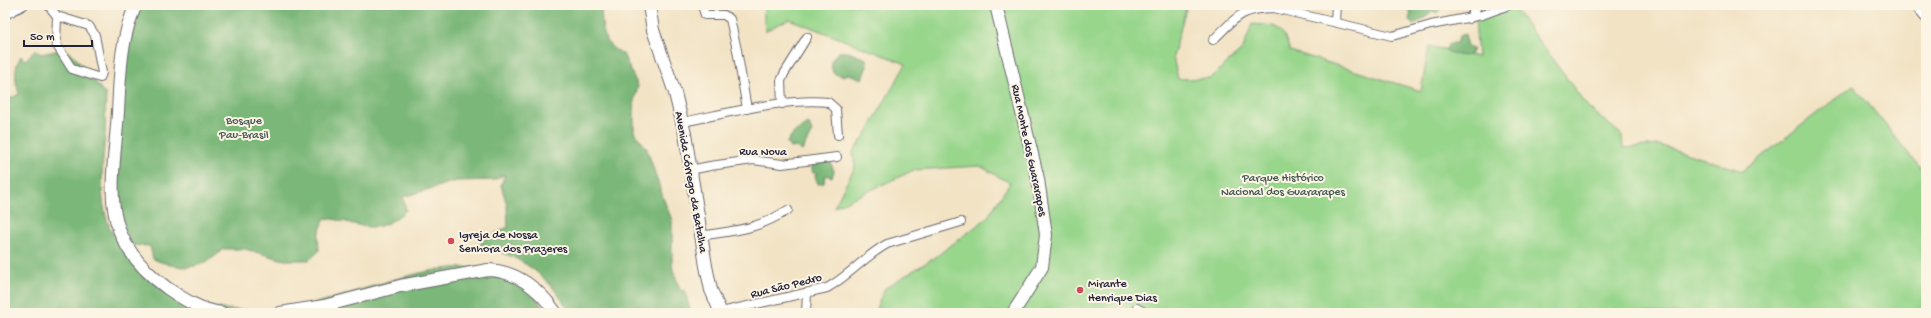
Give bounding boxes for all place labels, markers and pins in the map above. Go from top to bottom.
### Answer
place label: Igreja de Nossa Senhora dos Prazeres [459,229,568,257]
marker: Igreja de Nossa Senhora dos Prazeres [446,236,456,246]
place label: Mirante Henrique Dias [1088,278,1158,306]
marker: Mirante Henrique Dias [1075,285,1085,295]

